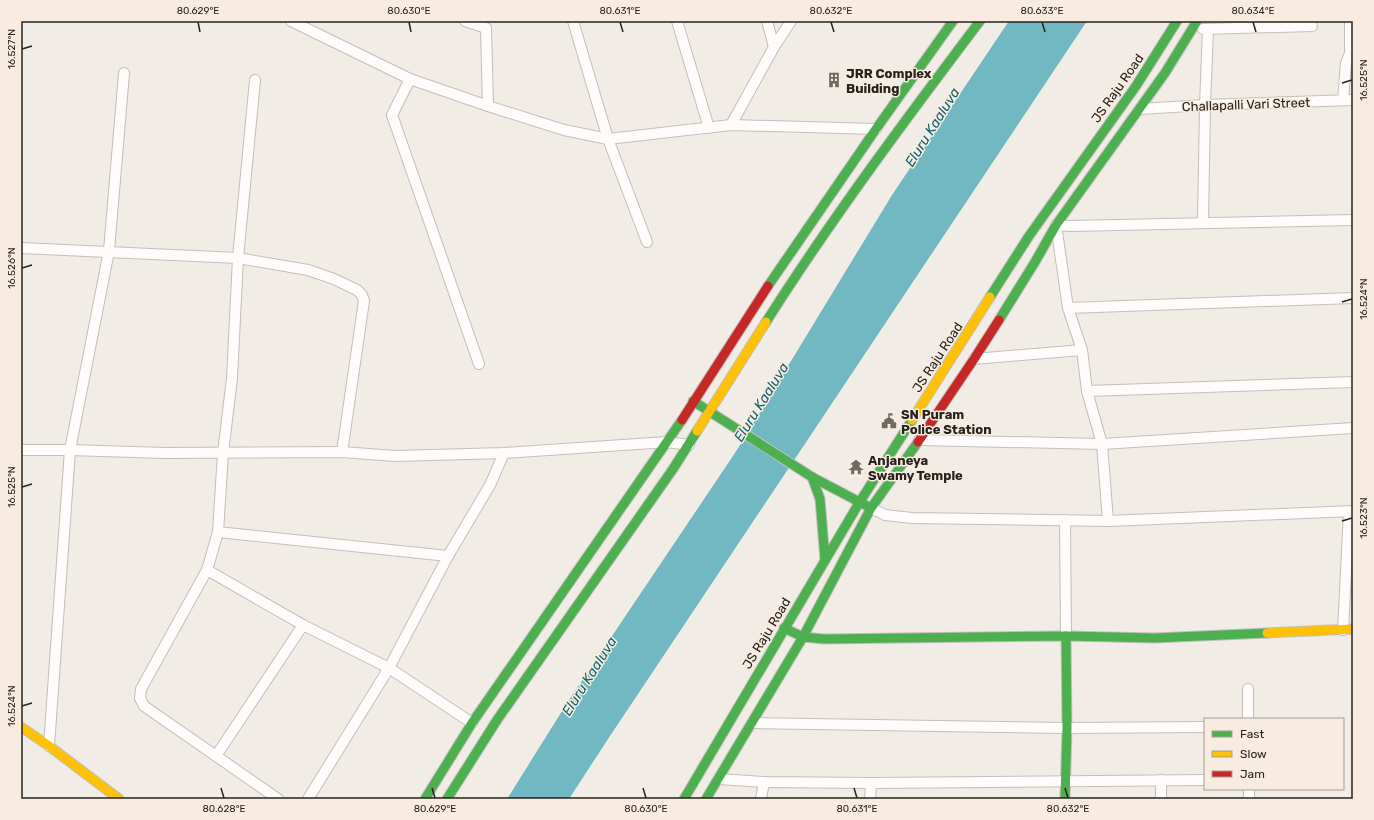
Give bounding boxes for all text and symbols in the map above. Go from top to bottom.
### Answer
text: 80.629°E [177,5,219,17]
text: 80.630°E [387,5,431,17]
text: 80.631°E [599,5,641,17]
text: 80.632°E [810,5,852,17]
text: 80.633°E [1021,5,1063,17]
text: 80.634°E [1231,5,1275,17]
text: 16.527°N [6,29,18,69]
street label: JS Raju Road [1088,51,1147,126]
text: 16.525°N [1358,59,1370,101]
place label: JRR Complex Building [846,66,932,96]
building icon: JRR Complex Building [825,71,843,89]
water label: Eluru Kaaluva [901,85,963,170]
street label: Challapalli Vari Street [1182,95,1310,114]
text: 16.526°N [6,247,18,289]
text: 16.524°N [1358,278,1370,320]
street label: JS Raju Road [909,319,966,395]
water label: Eluru Kaaluva [730,360,792,445]
place label: SN Puram Police Station [901,407,992,437]
public building icon: SN Puram Police Station [880,412,898,430]
place label: Anjaneya Swamy Temple [868,453,963,483]
temple icon: Anjaneya Swamy Temple [847,458,865,476]
text: 16.525°N [6,466,18,508]
text: 16.523°N [1358,497,1370,539]
street label: JS Raju Road [739,595,794,672]
water label: Eluru Kaaluva [558,634,620,719]
text: 16.524°N [6,685,18,727]
legend [1204,718,1344,790]
text: Fast [1240,727,1264,741]
text: Slow [1240,747,1267,761]
text: Jam [1240,767,1265,781]
text: 80.628°E [202,803,246,815]
text: 80.629°E [414,803,456,815]
text: 80.630°E [624,803,668,815]
text: 80.631°E [836,803,878,815]
text: 80.632°E [1047,803,1089,815]

